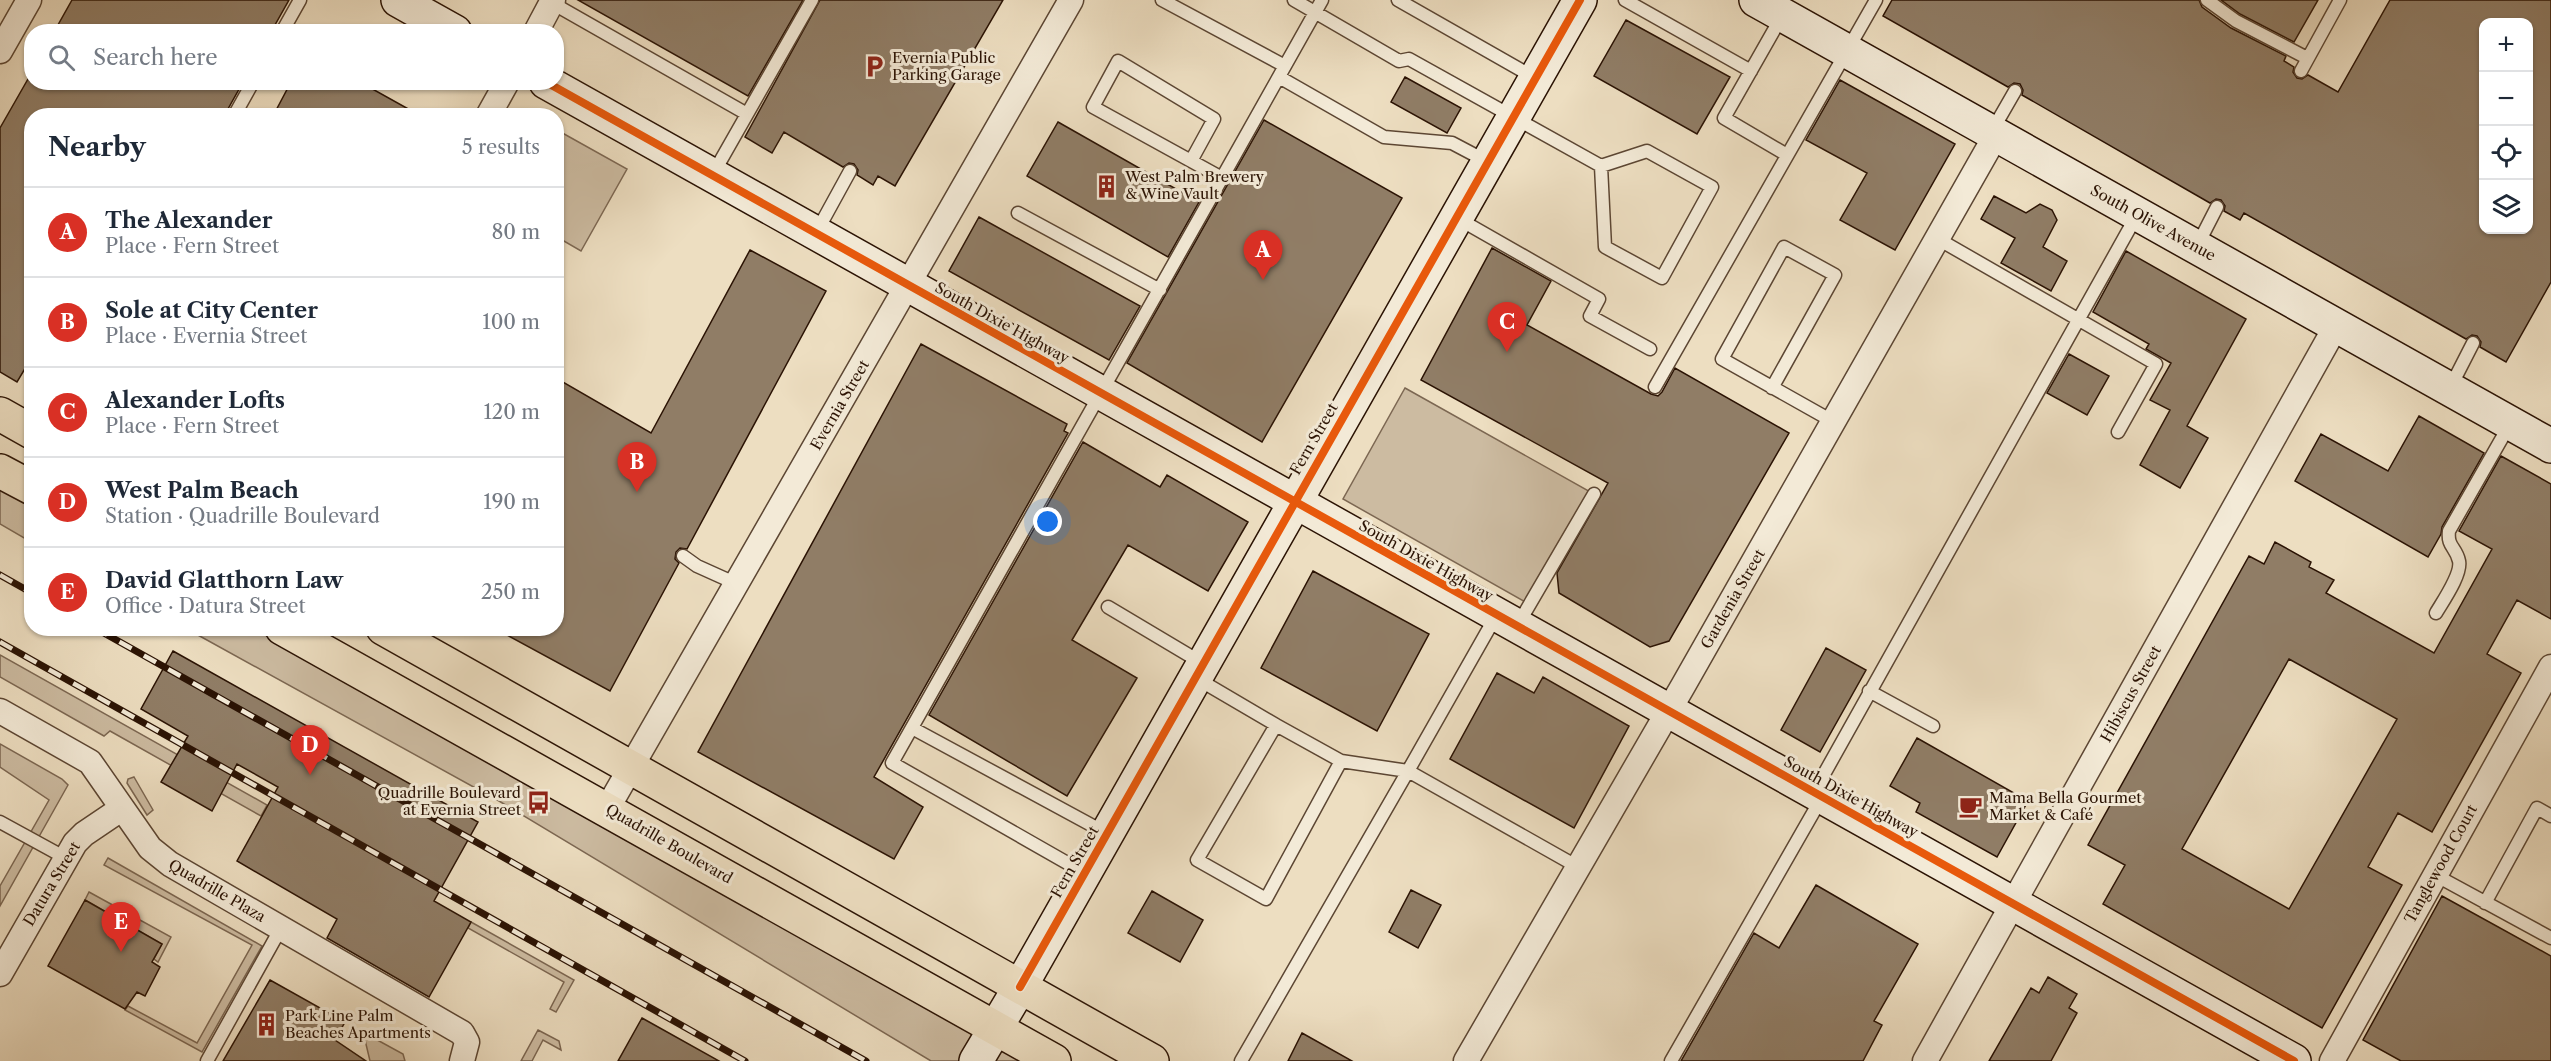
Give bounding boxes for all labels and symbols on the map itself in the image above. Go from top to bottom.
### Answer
place label: Evernia Public Parking Garage [892,48,1001,84]
parking icon: Evernia Public Parking Garage [861,54,887,80]
place label: West Palm Brewery & Wine Vault [1124,167,1265,203]
building icon: West Palm Brewery & Wine Vault [1094,173,1120,199]
street label: South Olive Avenue [2087,180,2219,265]
pin: A [1244,230,1282,280]
street label: South Dixie Highway [932,278,1073,368]
pin: C [1488,302,1526,352]
street label: Evernia Street [806,356,873,453]
street label: Fern Street [1285,399,1342,478]
pin: B [618,442,656,492]
your location [1033,507,1062,536]
street label: South Dixie Highway [1356,516,1497,606]
street label: Gardenia Street [1696,545,1769,652]
street label: Hibiscus Street [2096,641,2165,745]
pin: D [290,726,330,775]
street label: South Dixie Highway [1781,752,1922,842]
place label: Quadrille Boulevard at Evernia Street [378,783,522,819]
place label: Mama Bella Gourmet Market & Café [1989,788,2142,824]
bus stop icon: Quadrille Boulevard at Evernia Street [526,789,552,815]
cafe icon: Mama Bella Gourmet Market & Café [1958,794,1984,820]
street label: Quadrille Boulevard [602,800,736,888]
street label: Tanglewood Court [2400,800,2481,926]
street label: Fern Street [1046,822,1103,901]
street label: Datura Street [19,837,85,929]
street label: Quadrille Plaza [165,855,269,926]
pin: E [102,902,140,952]
place label: Park Line Palm Beaches Apartments [285,1006,431,1042]
building icon: Park Line Palm Beaches Apartments [254,1012,280,1038]

